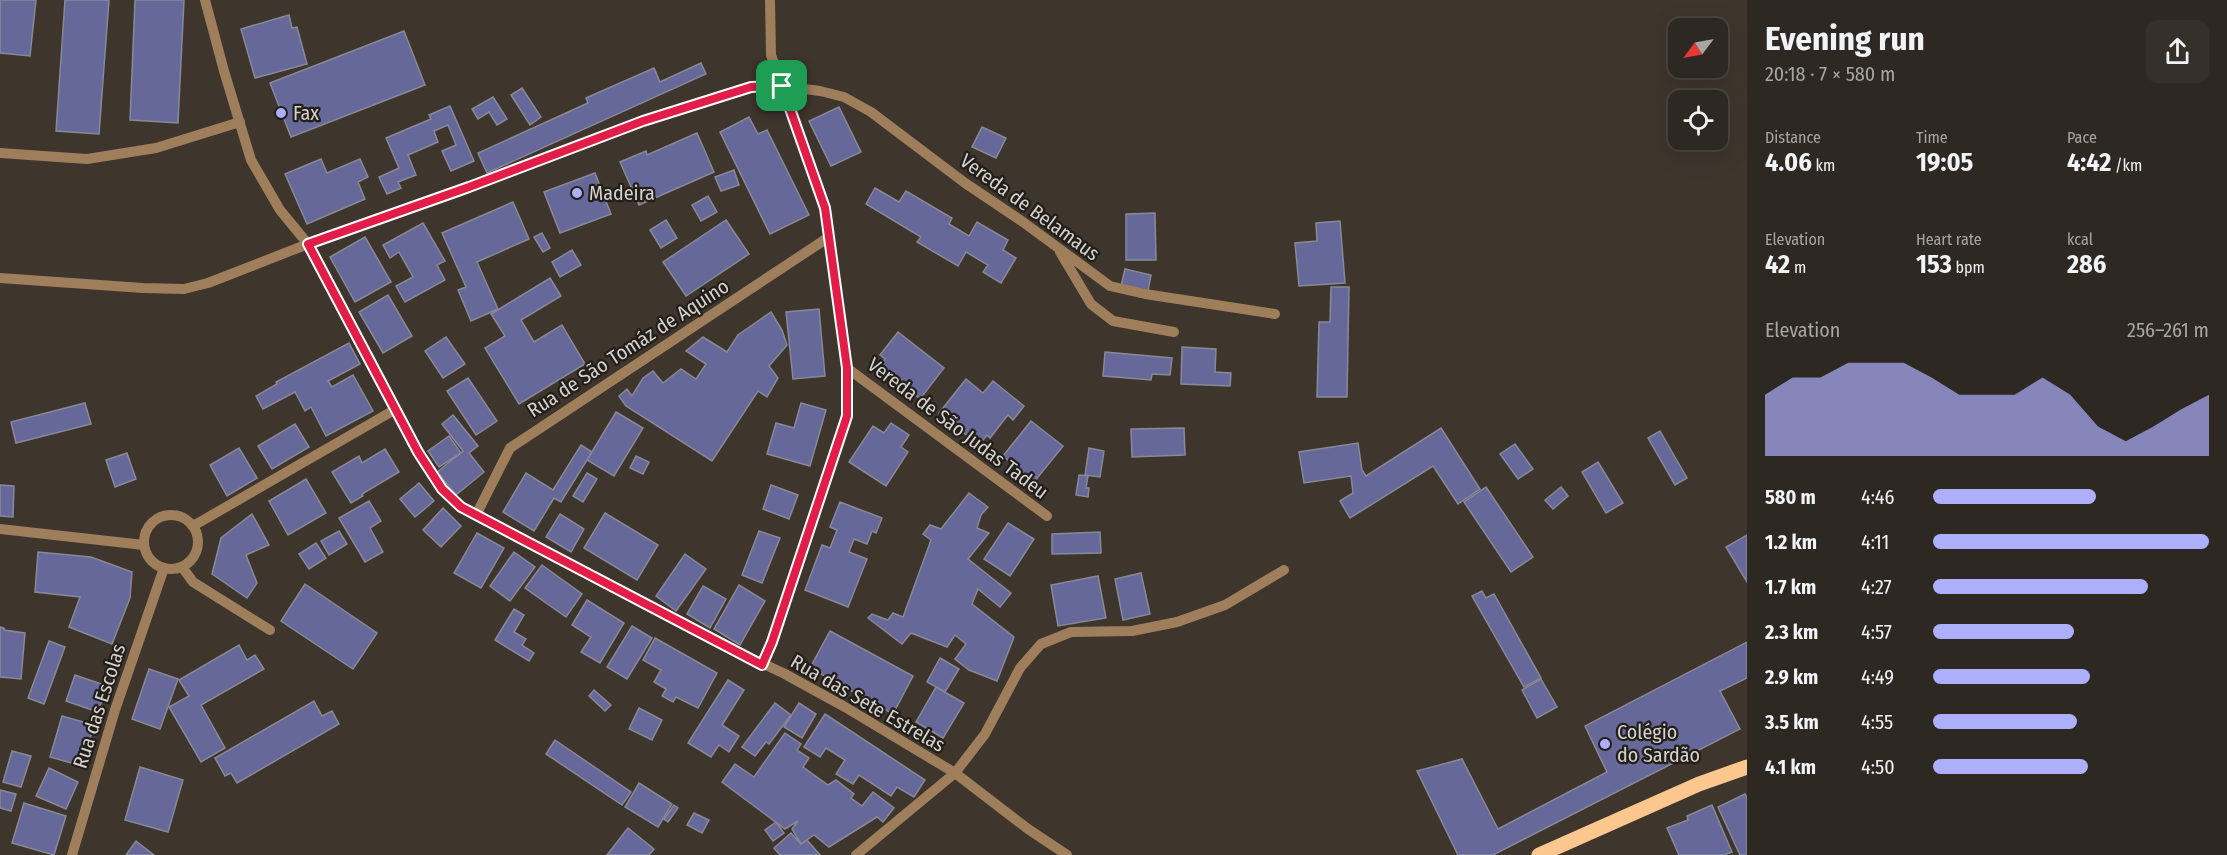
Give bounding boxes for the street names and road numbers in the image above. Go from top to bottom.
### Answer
street label: Vereda de Belamaus [956,148,1104,266]
street label: Rua de São Tomáz de Aquino [523,274,733,422]
street label: Vereda de São Judas Tadeu [863,352,1053,504]
street label: Rua das Escolas [68,641,130,771]
street label: Rua das Sete Estrelas [787,649,949,757]

